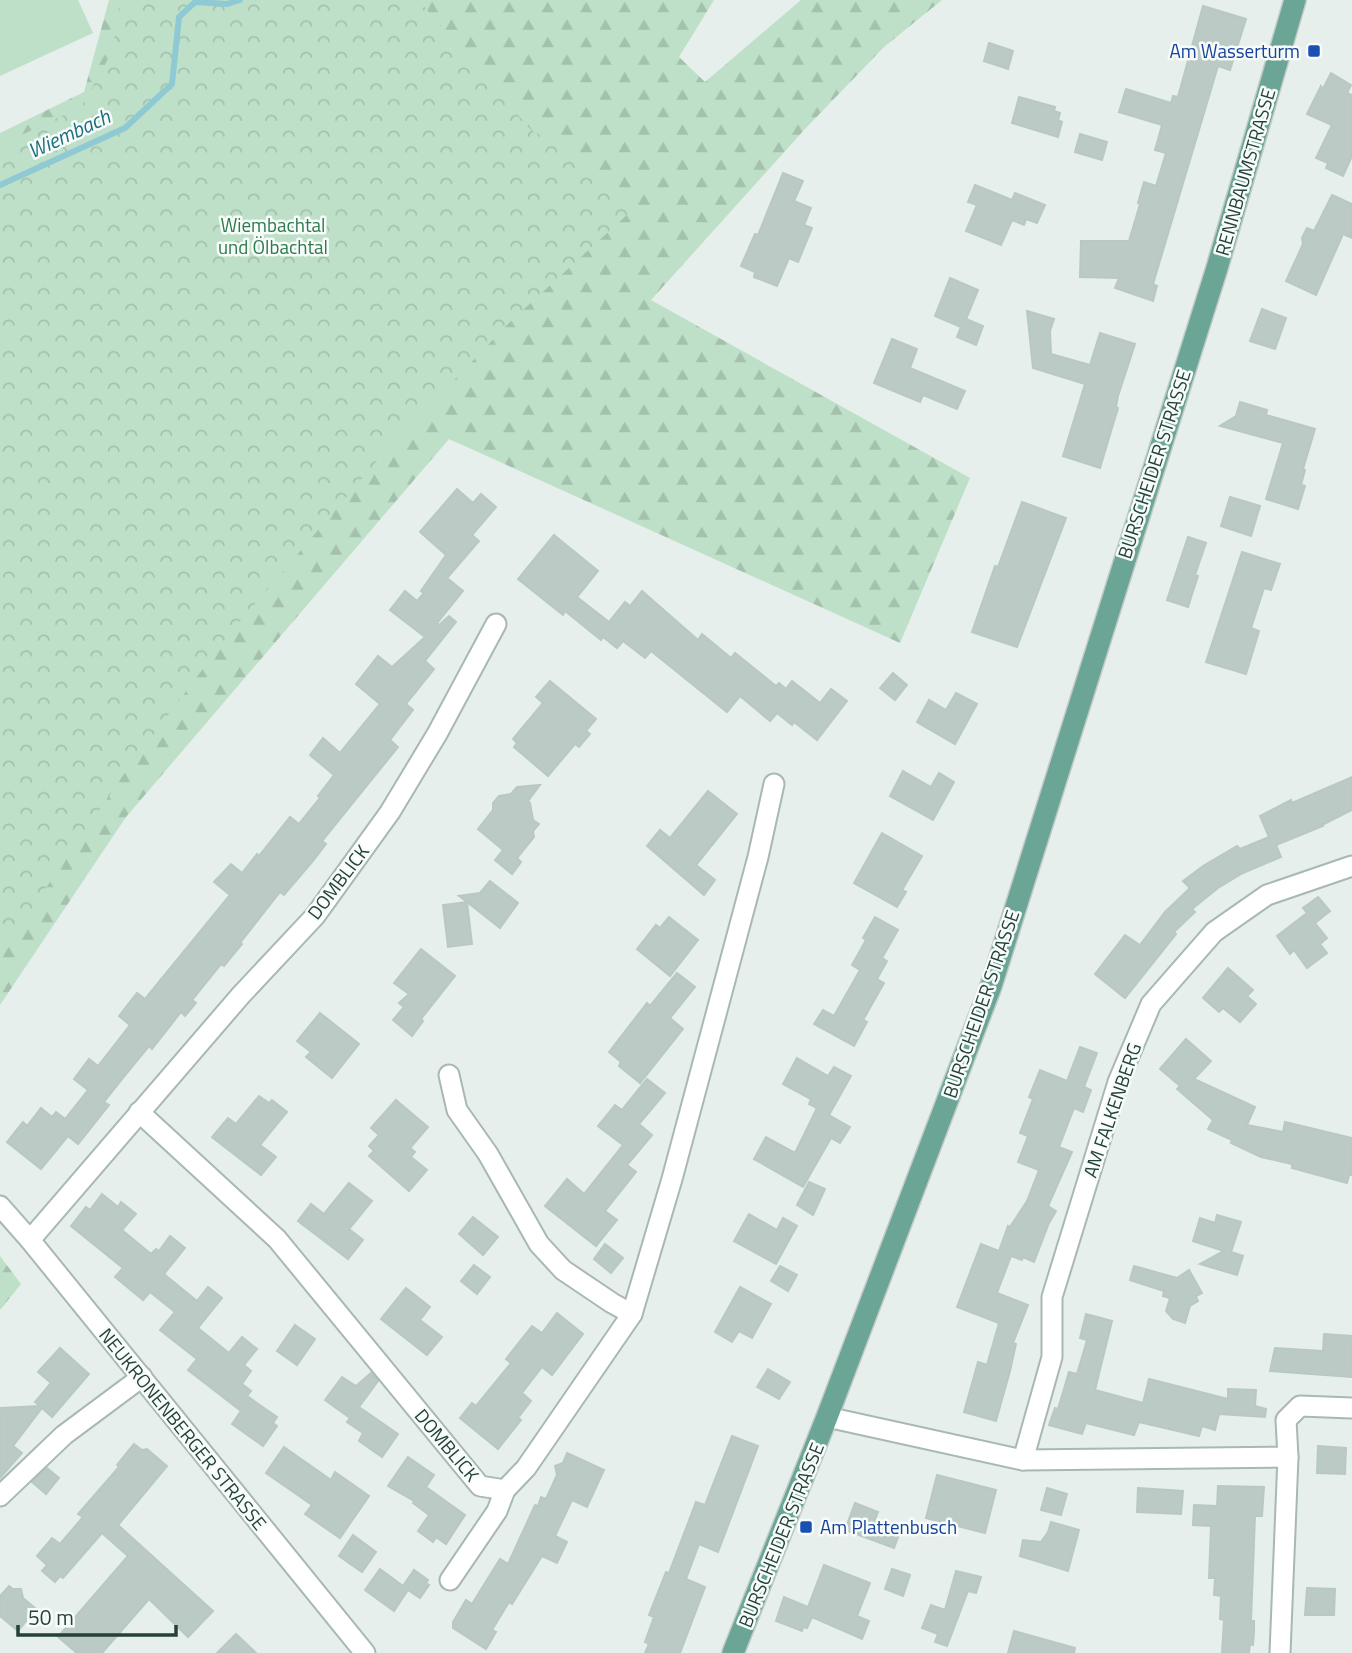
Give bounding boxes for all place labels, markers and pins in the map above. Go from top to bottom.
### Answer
place label: Am Wasserturm [1169,36,1300,65]
marker: Am Wasserturm [1306,43,1322,59]
place label: Am Plattenbusch [820,1512,957,1541]
marker: Am Plattenbusch [798,1519,814,1535]

